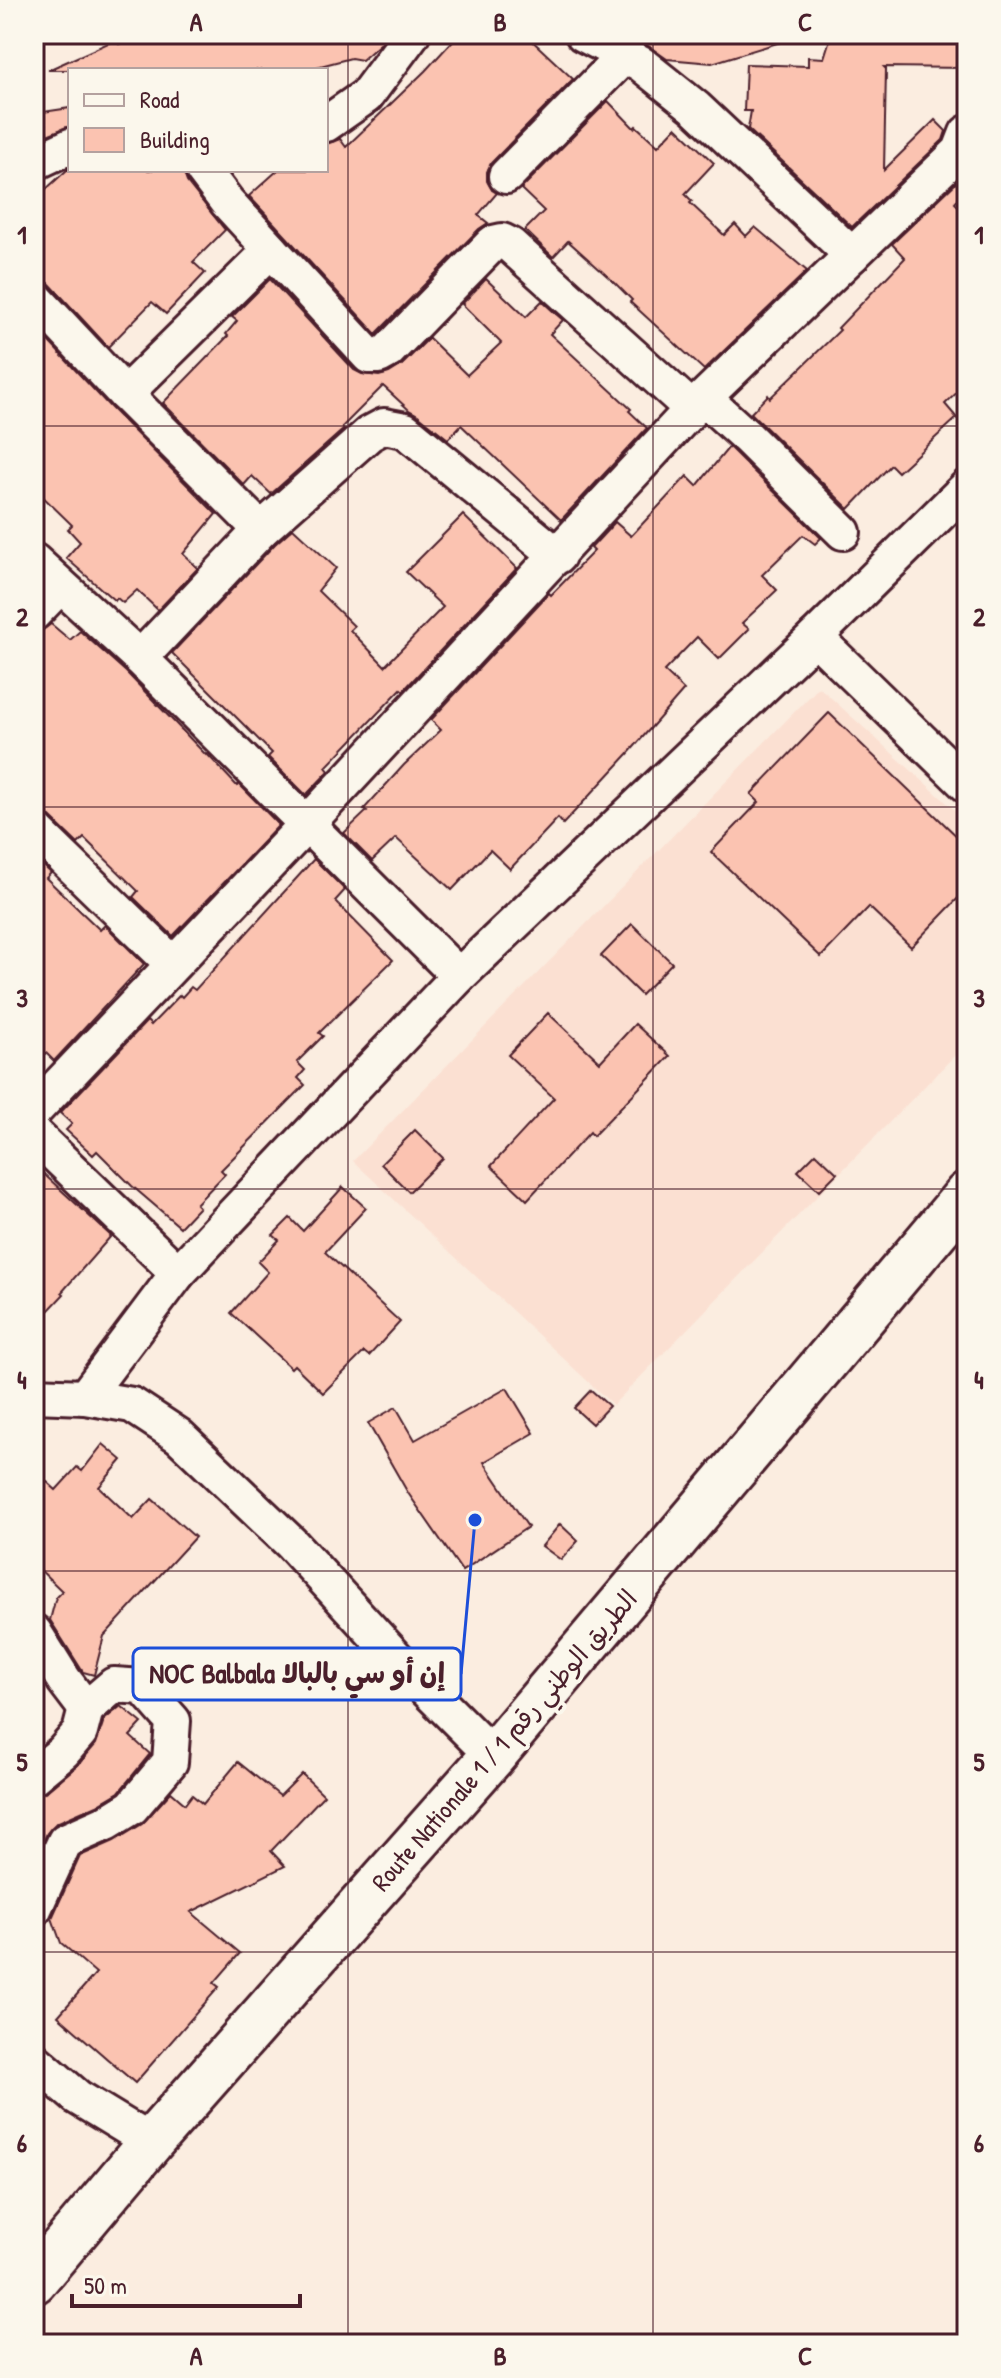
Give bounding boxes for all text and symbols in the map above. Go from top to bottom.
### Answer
text: A [190,4,203,39]
text: B [493,4,507,39]
text: C [798,4,812,39]
legend [68,68,328,172]
text: Road [140,83,179,115]
text: Building [140,123,210,155]
text: 1 [17,217,27,252]
text: 1 [974,217,984,252]
text: 2 [16,599,29,634]
text: 2 [973,599,986,634]
text: 3 [16,980,28,1015]
text: 3 [973,980,985,1015]
text: 4 [17,1362,27,1397]
text: 4 [974,1362,984,1397]
street label: Route Nationale 1 / الطريق الوطني رقم 1 [363,1582,649,1902]
callout: NOC Balbala إن أو سي بالبالا [133,1648,461,1700]
text: NOC Balbala إن أو سي بالبالا [149,1654,445,1699]
text: 5 [17,1744,28,1779]
text: 5 [974,1744,985,1779]
text: 6 [17,2125,28,2160]
text: 6 [974,2125,985,2160]
scale bar [72,2258,300,2308]
text: 50 m [84,2269,127,2301]
text: A [190,2338,203,2373]
text: B [493,2338,507,2373]
text: C [798,2338,812,2373]

